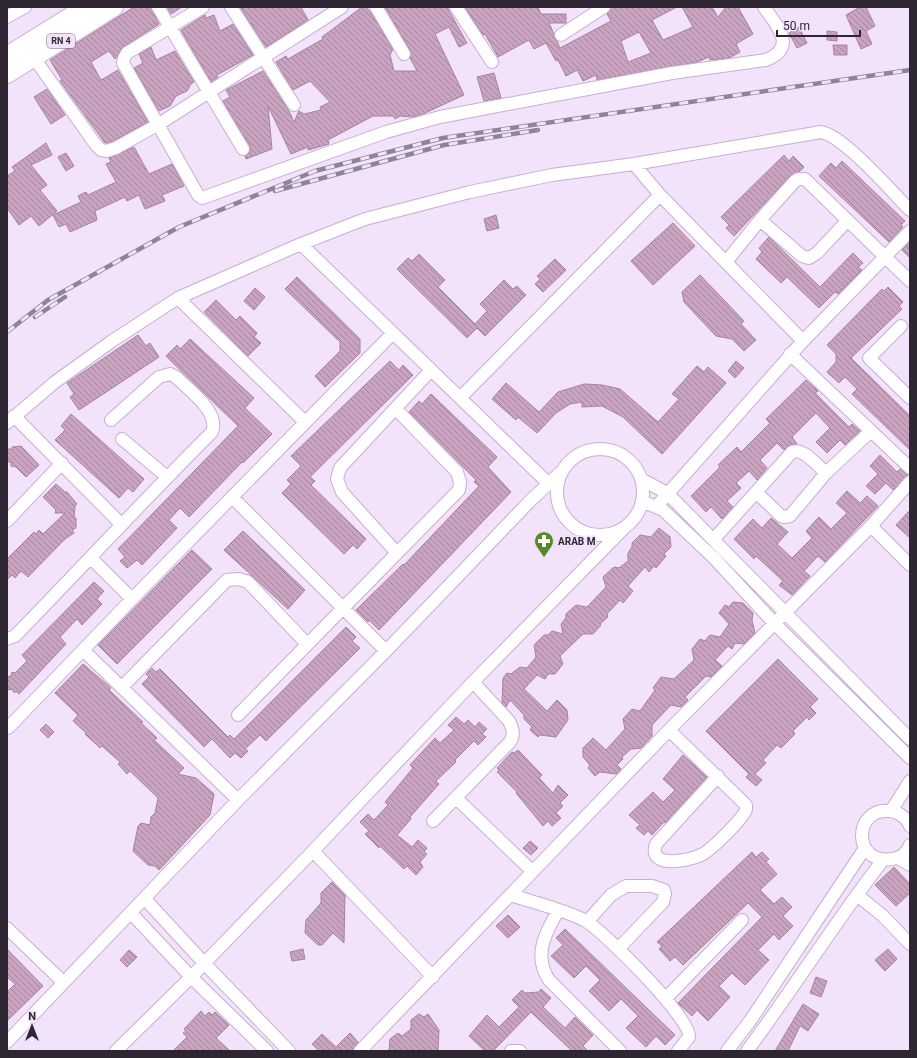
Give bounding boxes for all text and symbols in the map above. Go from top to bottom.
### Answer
scale bar [777,12,860,38]
text: 50 m [783,19,810,33]
road number: RN 4 [47,34,75,48]
pharmacy icon: ARAB M [533,530,555,558]
place label: ARAB M [558,536,596,547]
north arrow [12,1006,52,1046]
text: N [28,1010,36,1023]

